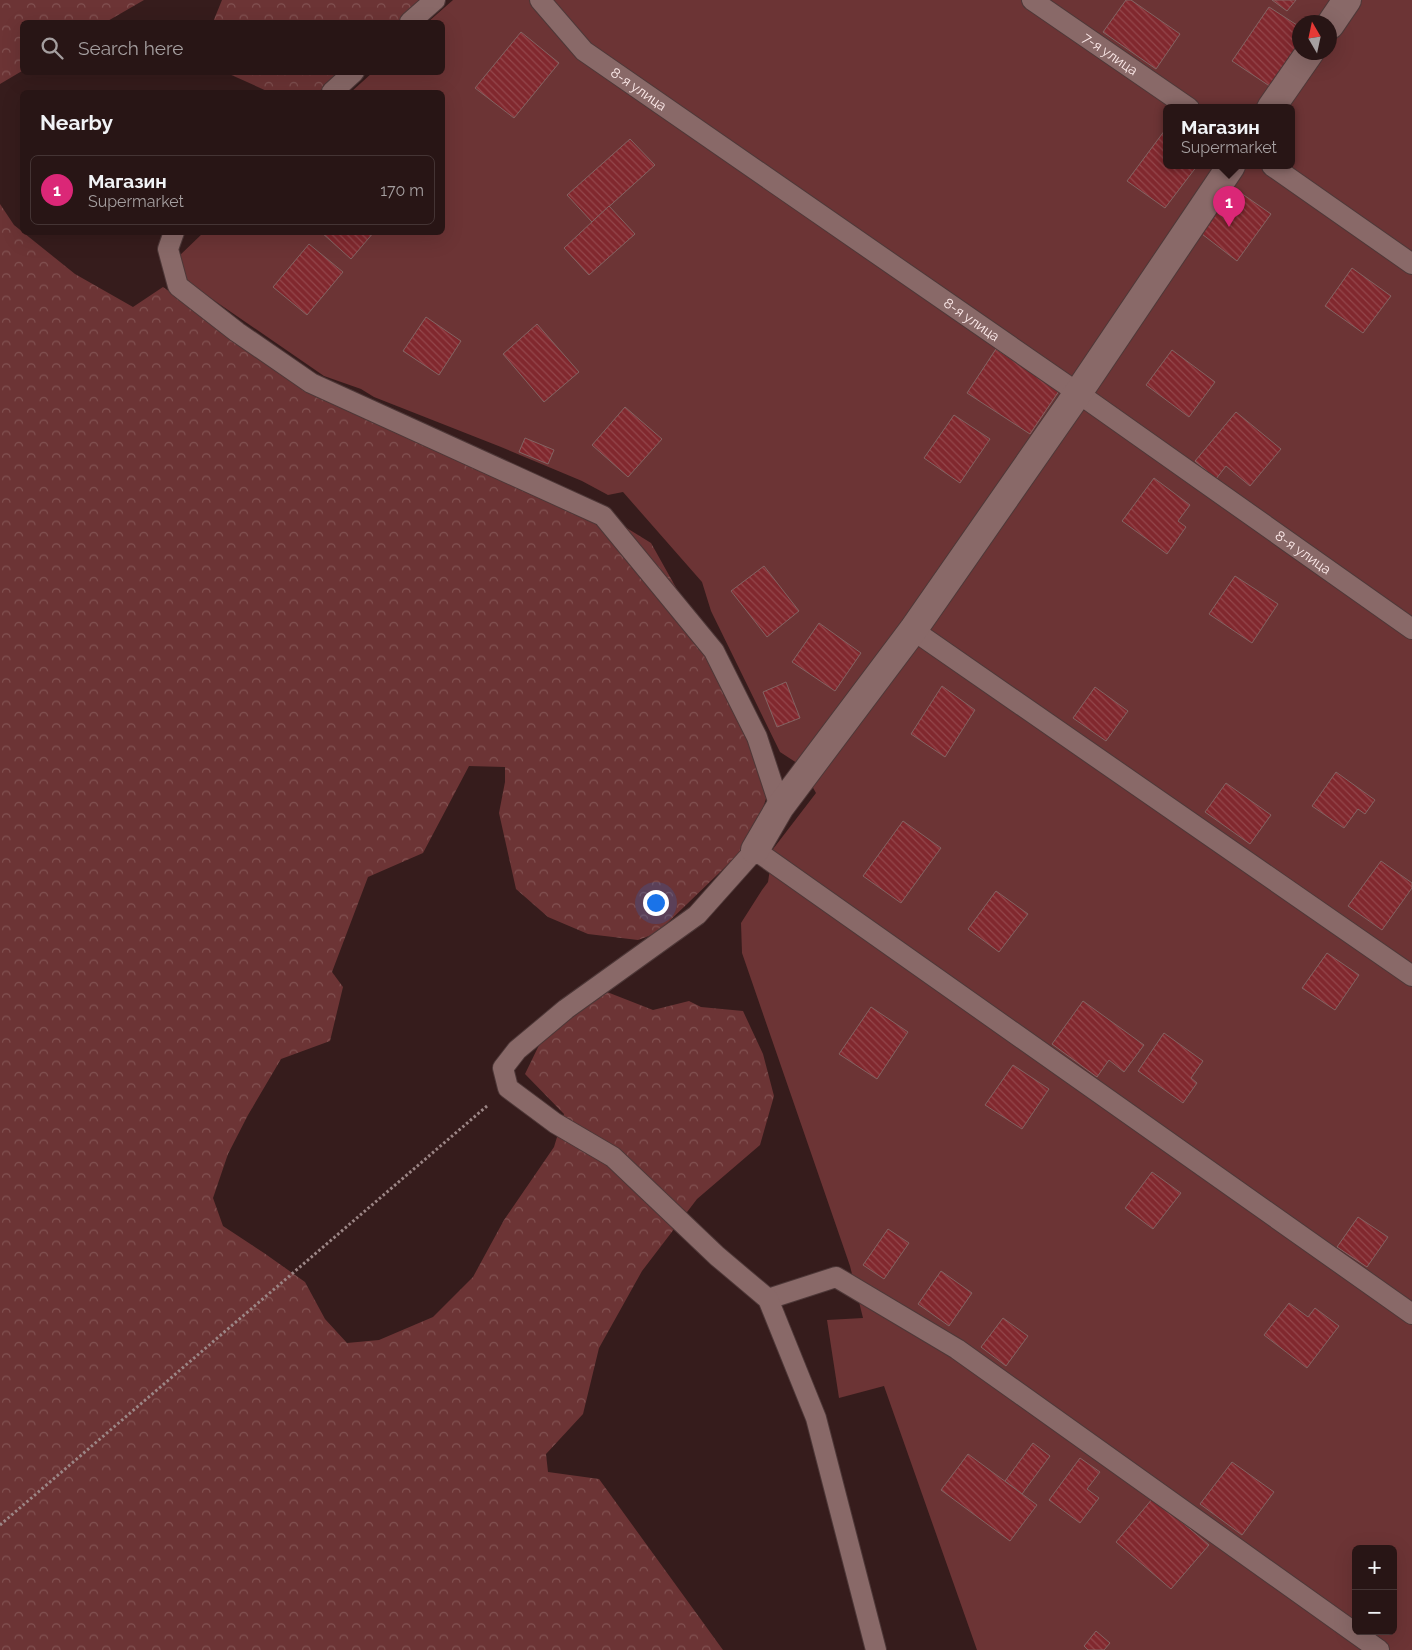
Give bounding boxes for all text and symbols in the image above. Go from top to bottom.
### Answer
north arrow [1292,15,1337,60]
search box [20,20,445,75]
street label: 7-я улица [1080,29,1141,78]
icon: search [38,34,66,62]
text: Search here [78,37,184,59]
street label: 8-я улица [608,64,670,114]
popup [1163,104,1295,169]
text: Nearby [40,110,113,135]
text: Магазин [1181,116,1260,138]
text: Supermarket [1181,138,1277,157]
text: Магазин [88,170,167,192]
text: 1 [53,181,61,200]
text: 170 m [380,181,424,200]
pin: 1 [1213,186,1245,227]
text: Supermarket [88,192,184,211]
street label: 8-я улица [941,295,1003,344]
street label: 8-я улица [1272,527,1334,577]
your location [643,890,669,916]
map controls [1352,1545,1397,1635]
button: + [1352,1545,1397,1590]
button: − [1352,1590,1397,1635]

